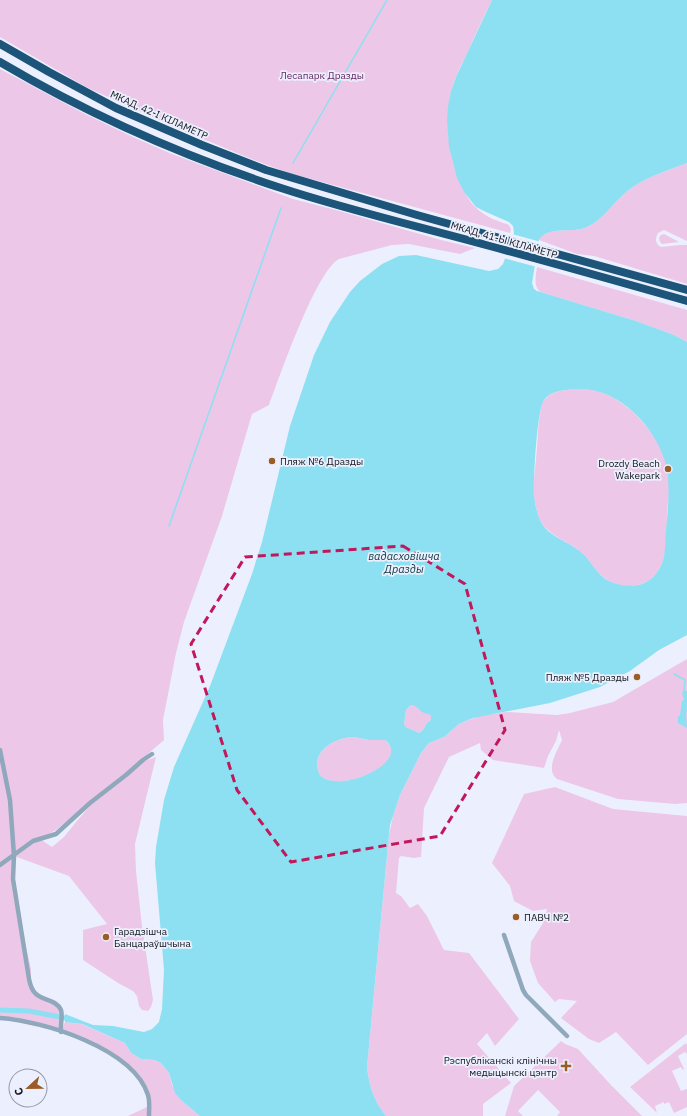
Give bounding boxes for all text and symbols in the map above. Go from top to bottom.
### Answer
park label: Лесапарк Дразды [280,69,364,82]
street label: МКАД, 42-І КІЛАМЕТР [108,88,210,142]
street label: МКАД, 41-Ы КІЛАМЕТР [449,219,559,261]
place label: Пляж №6 Дразды [280,455,363,468]
marker: Пляж №6 Дразды [267,456,277,466]
place label: Drozdy Beach Wakepark [598,457,661,482]
marker: Drozdy Beach Wakepark [663,464,673,474]
water label: вадасховішча Дразды [368,549,440,576]
place label: Пляж №5 Дразды [546,671,629,684]
marker: Пляж №5 Дразды [632,672,642,682]
place label: ПАВЧ №2 [524,911,569,924]
marker: ПАВЧ №2 [511,912,521,922]
place label: Гарадзішча Банцараўшчына [114,925,191,950]
marker: Гарадзішча Банцараўшчына [101,932,111,942]
place label: Рэспубліканскі клінічны медыцынскі цэнтр [444,1054,557,1079]
marker: Рэспубліканскі клінічны медыцынскі цэнтр [560,1060,572,1072]
north arrow [8,1068,48,1108]
text: С [11,1086,27,1098]

